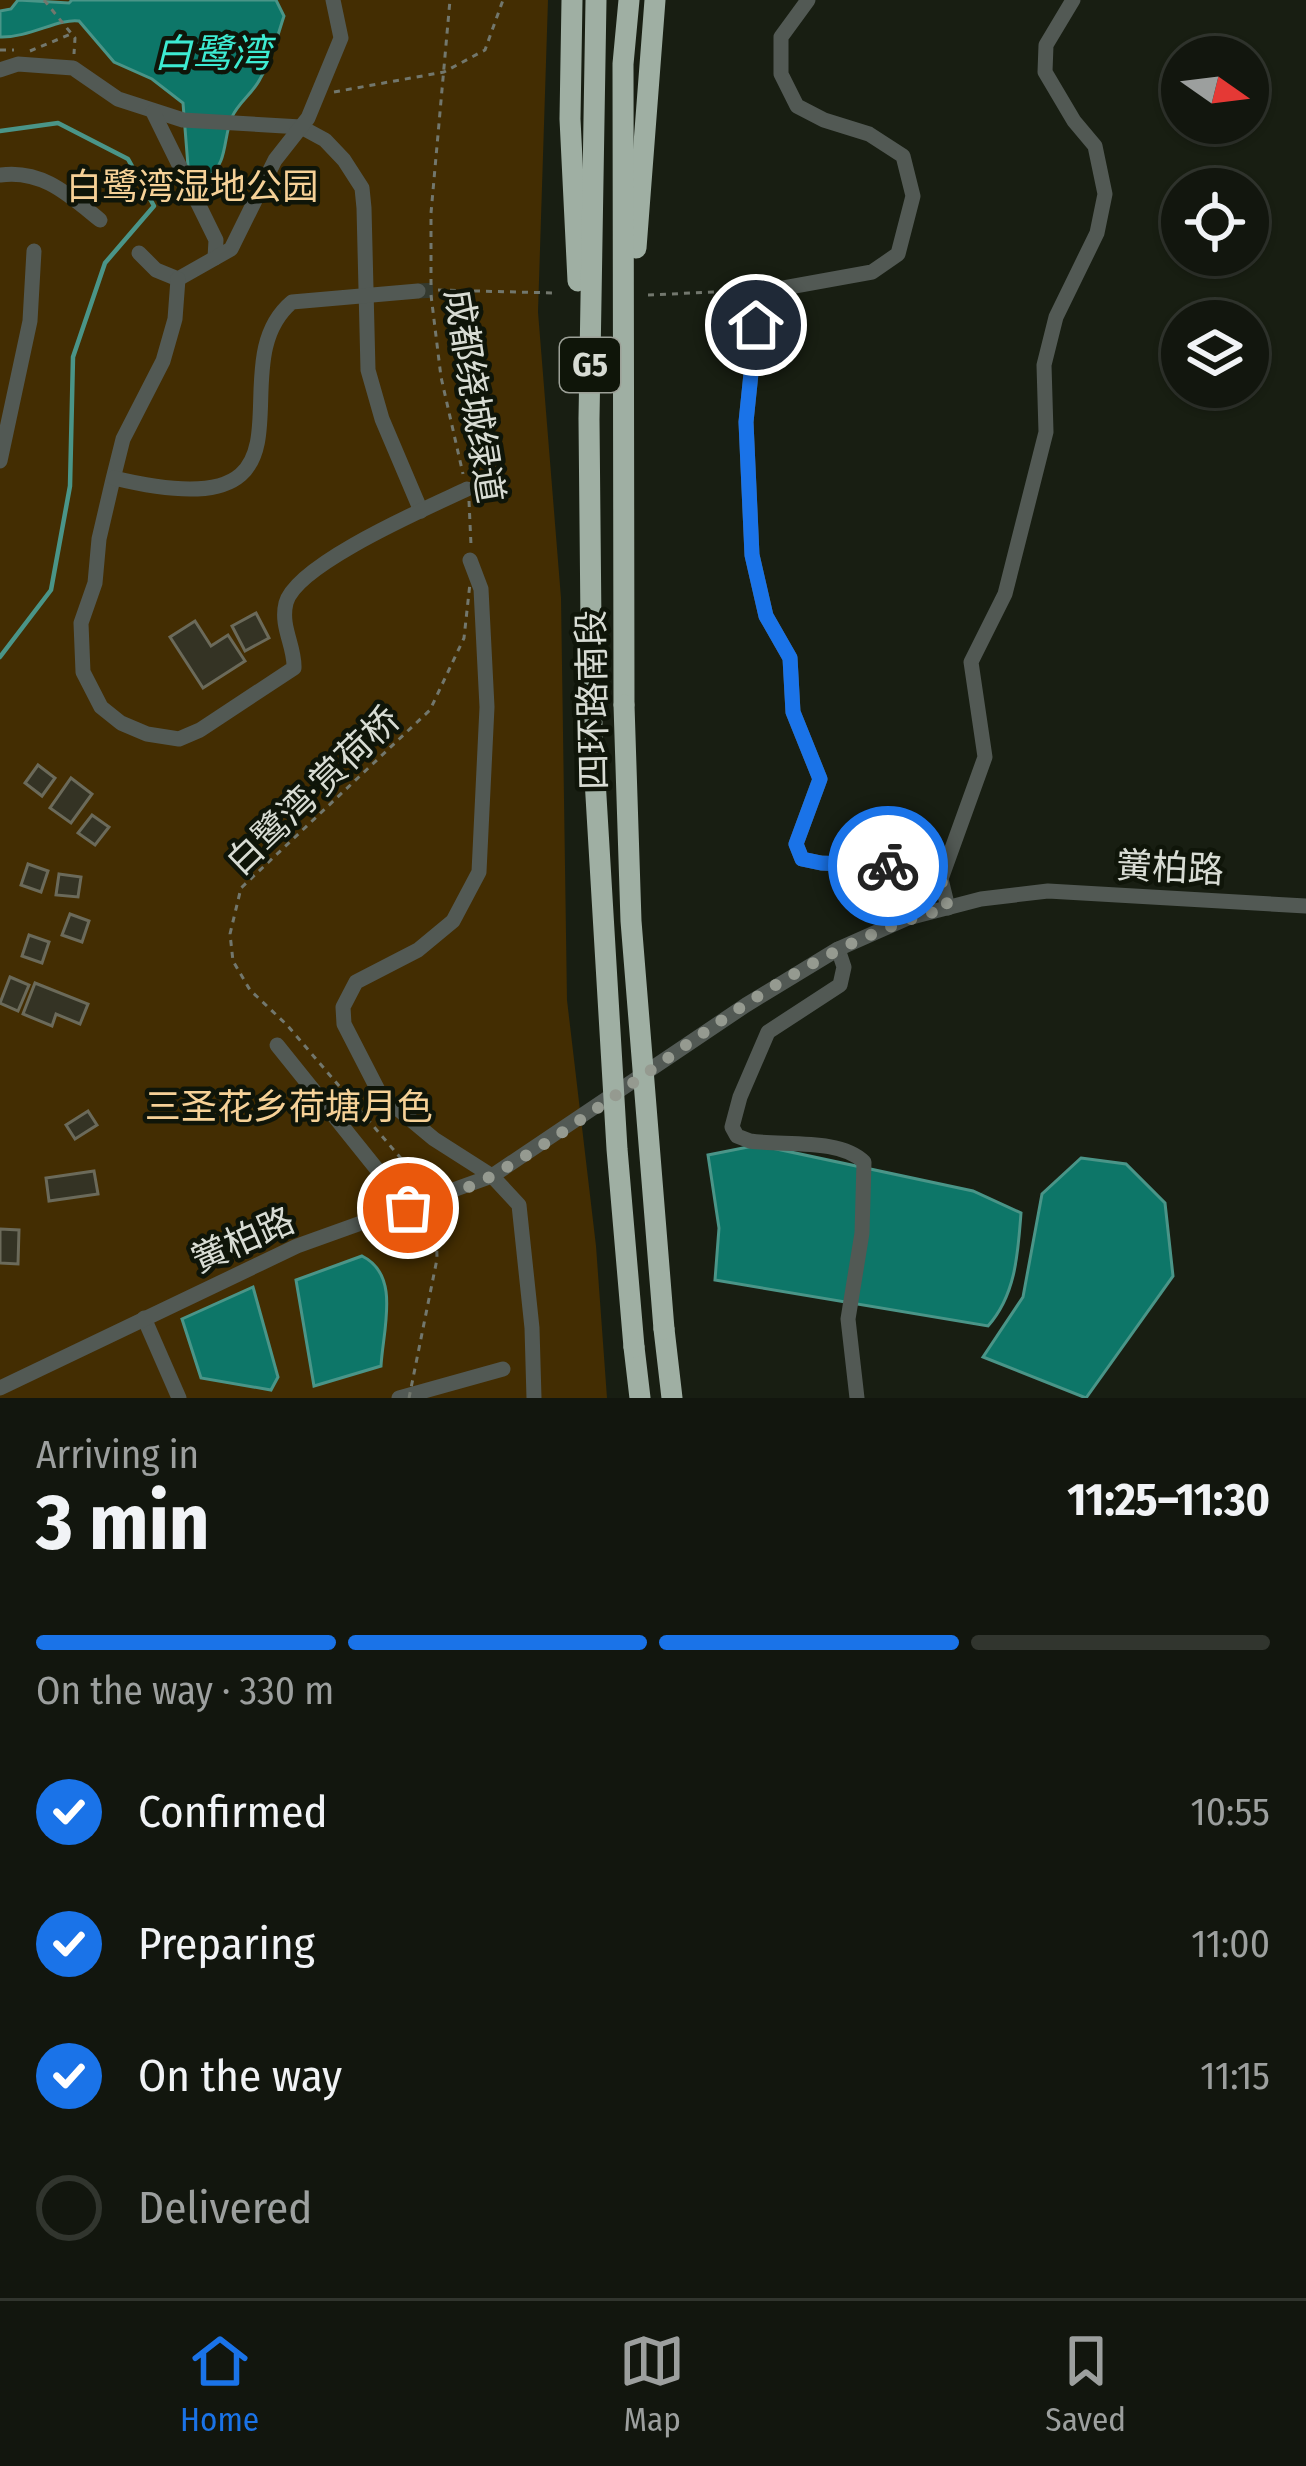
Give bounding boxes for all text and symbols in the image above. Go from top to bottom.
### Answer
water label: 白鹭湾 [153,31,276,77]
north arrow [1161,36,1269,144]
map controls [1161,36,1269,408]
park label: 白鹭湾湿地公园 [66,165,318,209]
button: locate [1161,168,1269,276]
pin [705,274,807,376]
street label: 成都绕城绿道 [435,286,513,506]
icon: home [723,292,789,358]
button: layers [1161,300,1269,408]
road number: G5 [560,338,620,392]
street label: 四环路南段 [569,610,617,790]
street label: 白鹭湾·赏荷桥 [217,697,409,885]
courier [828,806,948,926]
icon: bike [855,833,921,899]
street label: 黉柏路 [1115,843,1225,893]
park label: 三圣花乡荷塘月色 [145,1085,433,1129]
pin [357,1157,459,1259]
icon: bag [375,1175,441,1241]
street label: 黉柏路 [185,1198,301,1282]
text: Arriving in [36,1432,199,1478]
text: 11:25–11:30 [1067,1473,1270,1527]
text: 3 min [36,1476,210,1570]
text: On the way · 330 m [36,1668,334,1714]
icon: check [36,1779,102,1845]
text: Confirmed [138,1785,328,1839]
text: 10:55 [1190,1789,1270,1835]
icon: check [36,1911,102,1977]
text: Preparing [138,1917,315,1971]
text: 11:00 [1191,1921,1270,1967]
icon: check [36,2043,102,2109]
text: On the way [138,2049,342,2103]
text: 11:15 [1200,2053,1270,2099]
text: Delivered [138,2181,312,2235]
tab: Home [180,2328,259,2440]
tab: Map [619,2328,685,2440]
tab: Saved [1045,2328,1126,2440]

